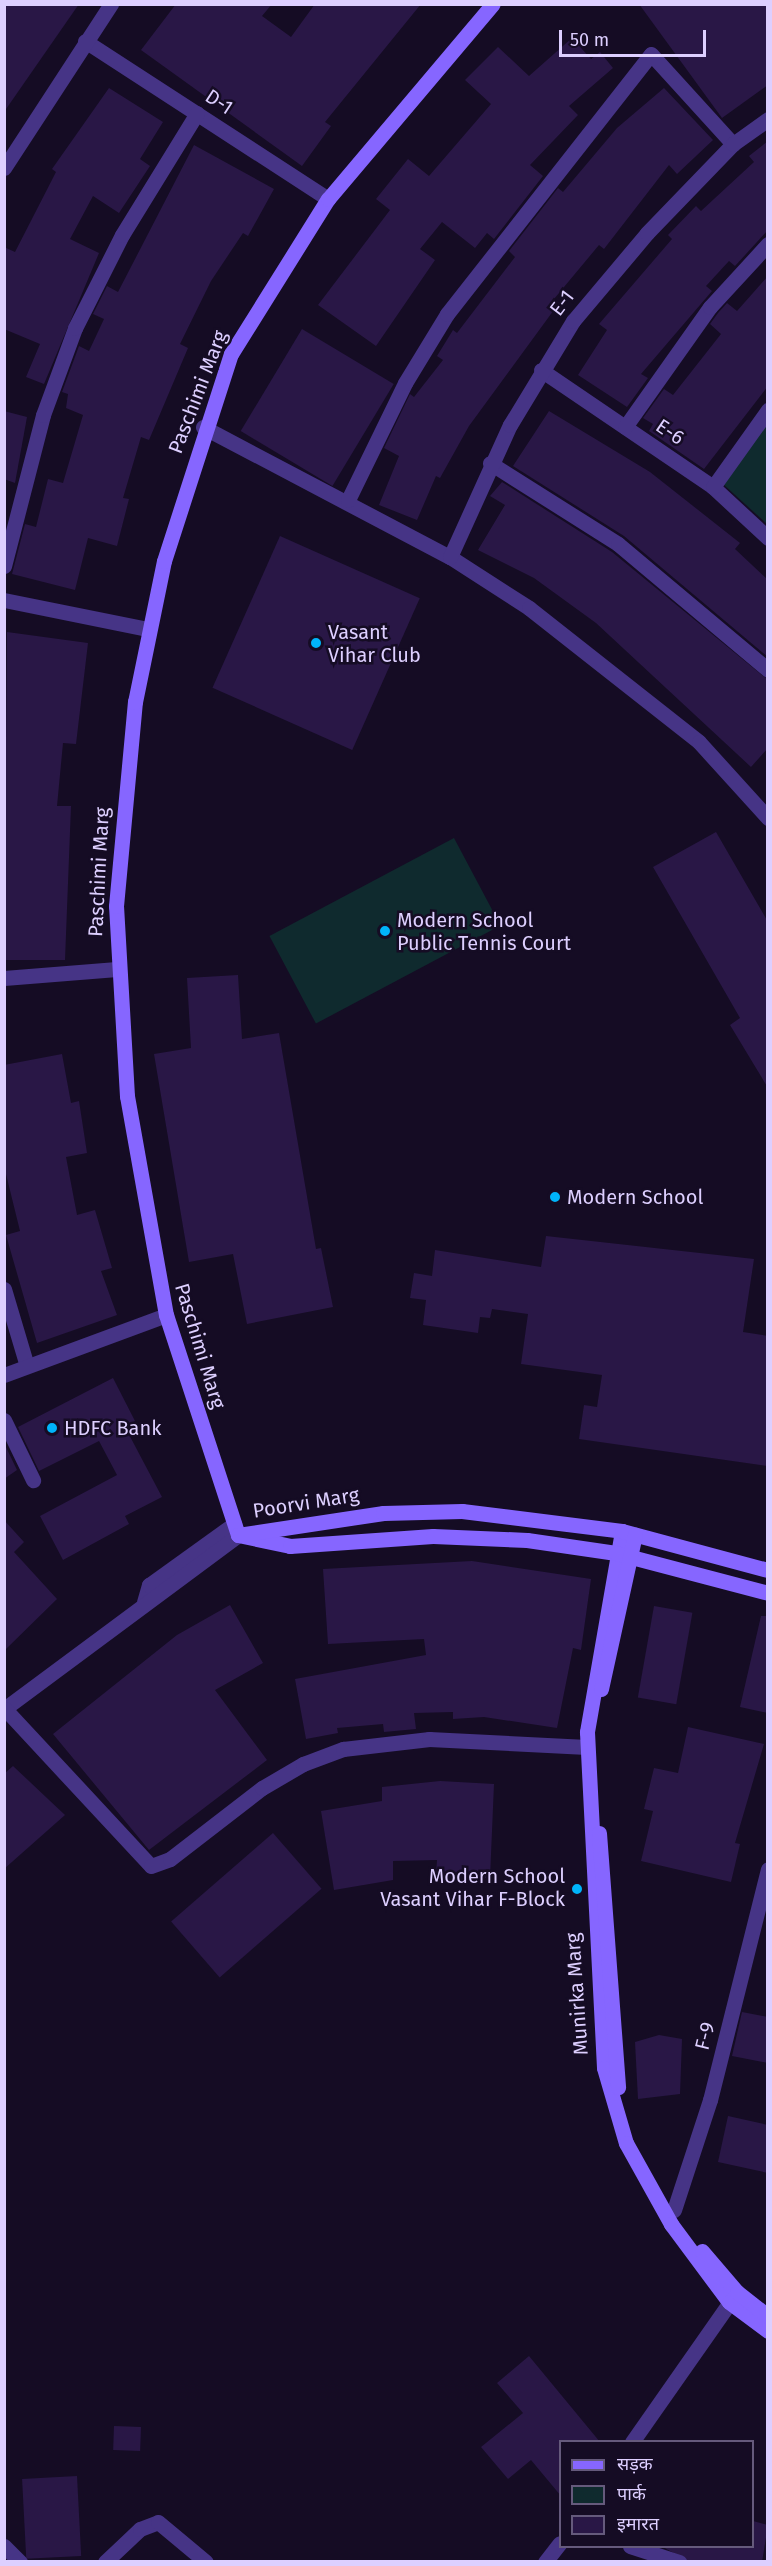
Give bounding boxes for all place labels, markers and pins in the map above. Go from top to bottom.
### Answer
place label: Vasant Vihar Club [328,620,421,667]
marker: Vasant Vihar Club [309,636,323,650]
place label: Modern School Public Tennis Court [397,908,571,955]
marker: Modern School Public Tennis Court [378,924,392,938]
place label: Modern School [567,1185,703,1209]
marker: Modern School [548,1190,562,1204]
place label: HDFC Bank [64,1416,161,1440]
marker: HDFC Bank [45,1421,59,1435]
place label: Modern School Vasant Vihar F-Block [380,1865,565,1912]
marker: Modern School Vasant Vihar F-Block [570,1882,584,1896]

